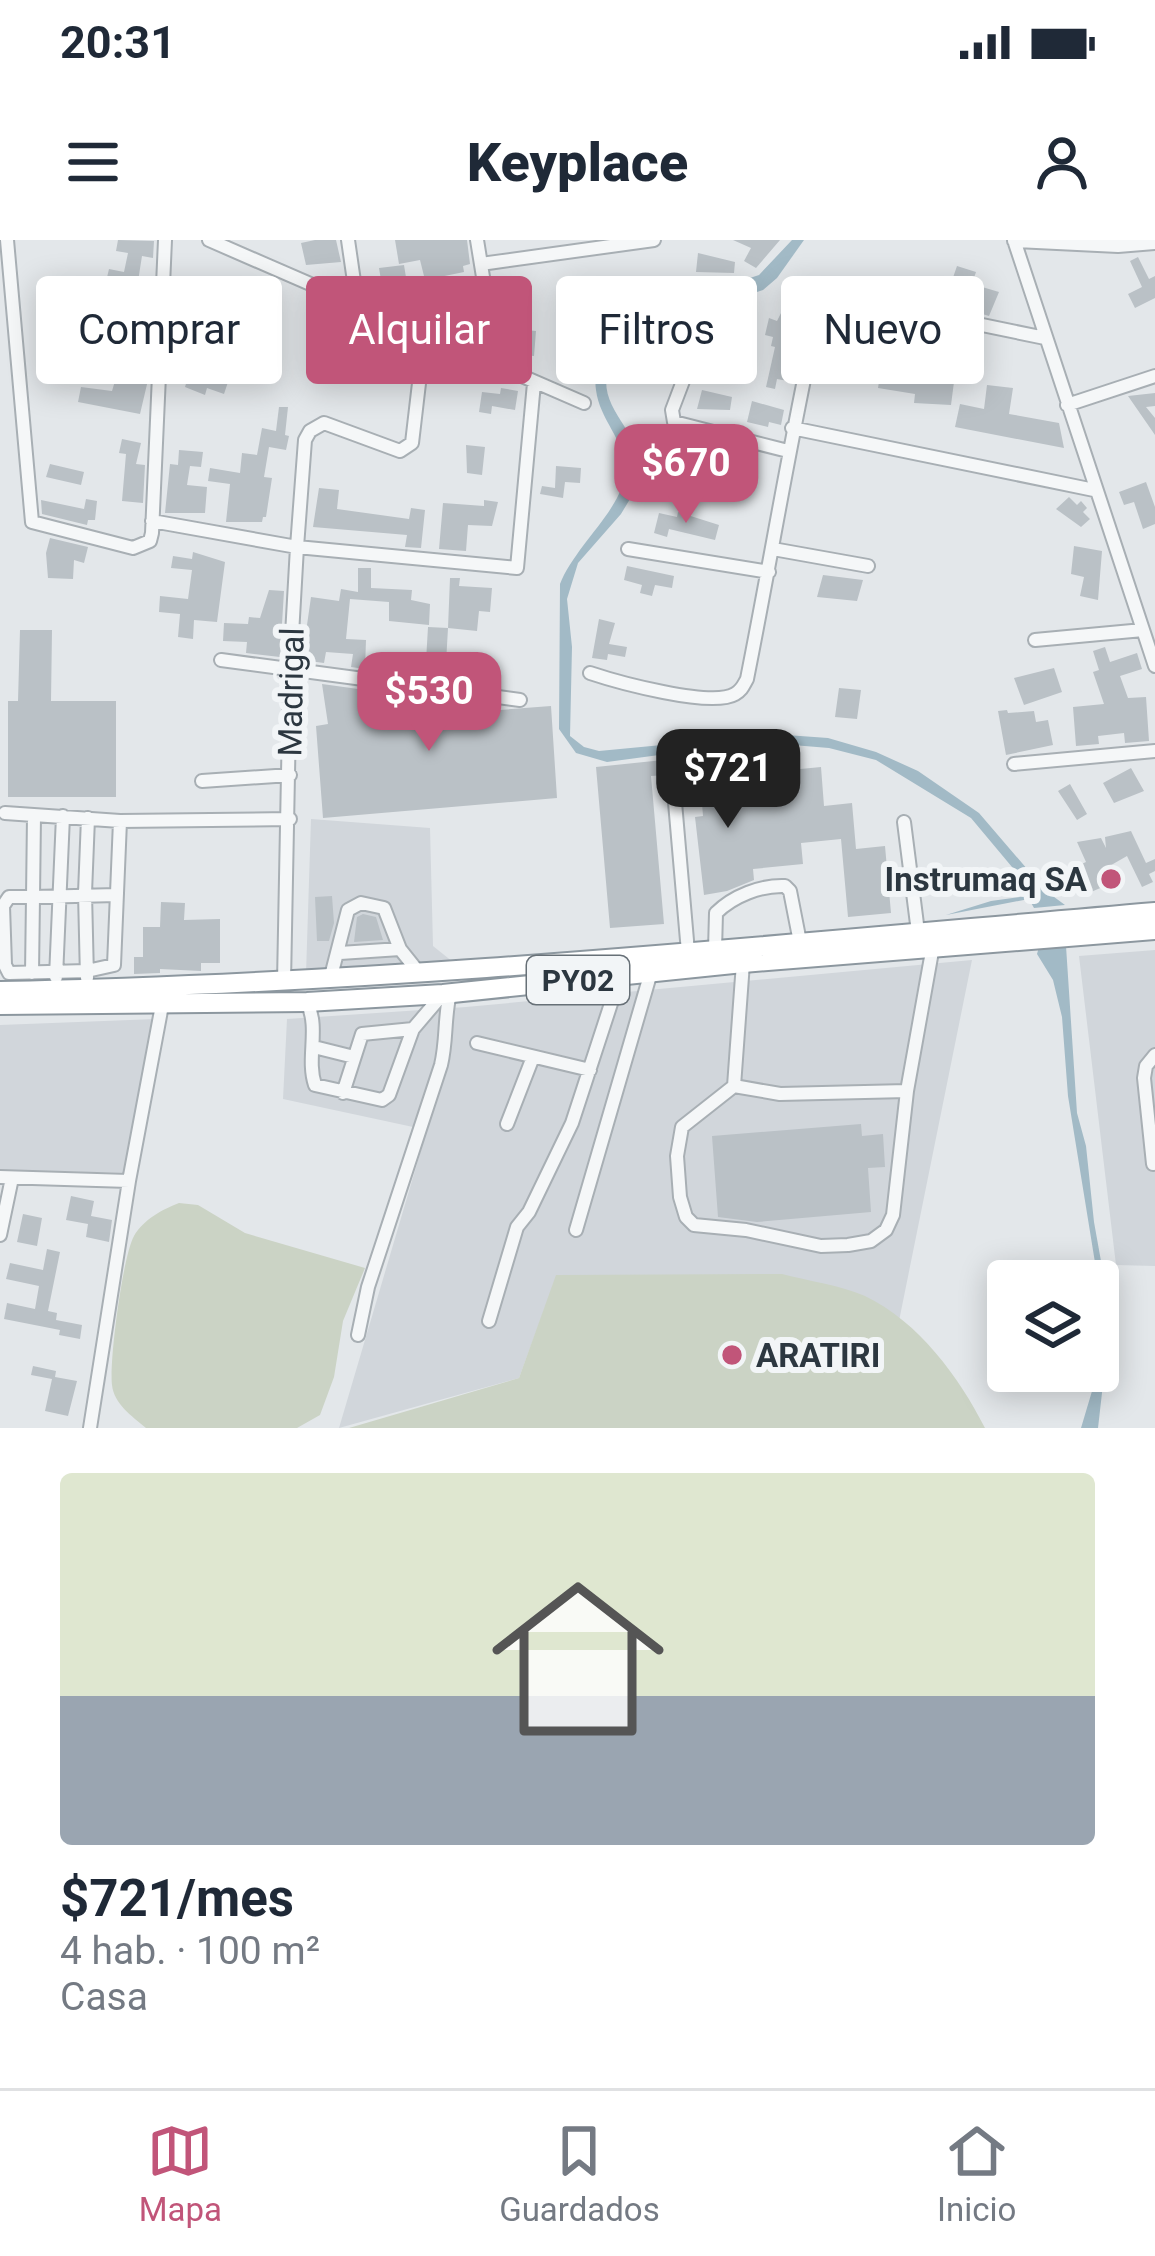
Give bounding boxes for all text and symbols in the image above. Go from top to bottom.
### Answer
text: 20:31 [60,16,176,69]
icon: menu [60,129,126,195]
icon: person [1029,129,1095,195]
text: Keyplace [467,131,688,194]
chip: Comprar [36,276,282,384]
chip: Alquilar [306,276,532,384]
chip: Filtros [556,276,757,384]
chip: Nuevo [781,276,984,384]
pin: $670 [615,424,757,526]
text: $670 [641,440,731,486]
street label: Madrigal [270,627,312,757]
pin: $530 [358,652,500,754]
text: $530 [384,668,474,714]
pin: $721 [657,729,799,831]
text: $721 [683,745,773,791]
place label: Instrumaq SA [885,860,1088,899]
marker: Instrumaq SA [1098,866,1124,892]
road number: PY02 [527,956,629,1004]
map controls [987,1260,1119,1392]
button: layers [987,1260,1119,1392]
place label: ARATIRI [756,1336,880,1375]
marker: ARATIRI [719,1342,745,1368]
icon: home [470,1551,686,1767]
text: $721/mes [60,1869,294,1928]
text: 4 hab. · 100 m² [60,1928,320,1974]
text: Casa [60,1974,148,2020]
tab: Mapa [139,2118,222,2229]
tab: Guardados [499,2118,660,2229]
tab: Inicio [937,2118,1016,2229]

